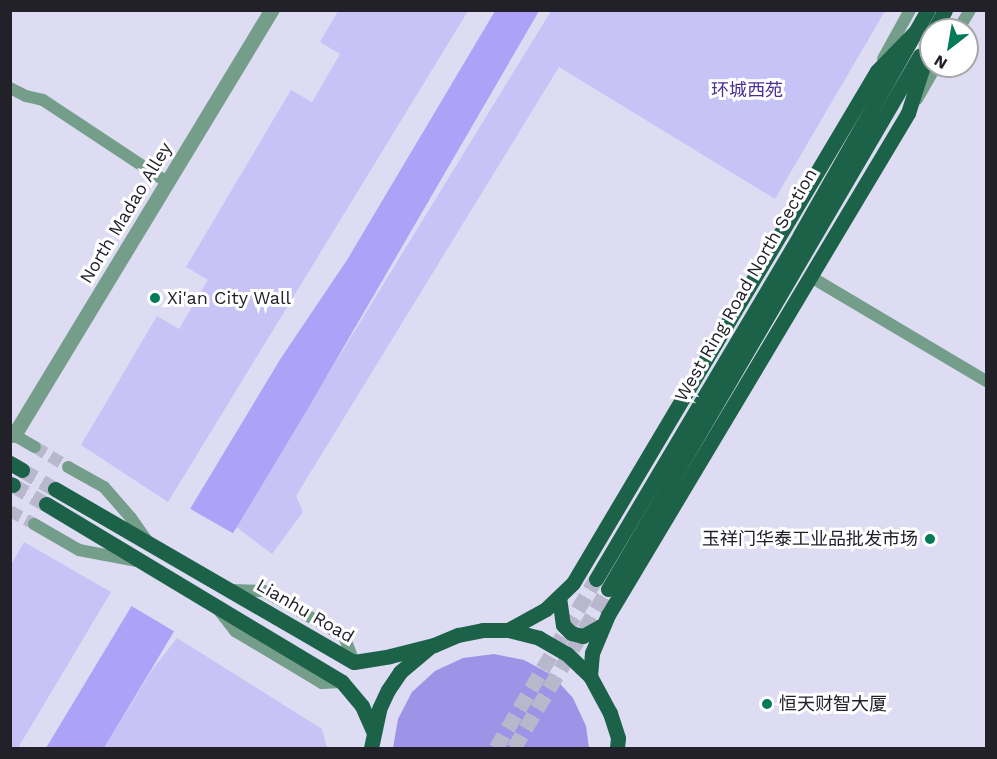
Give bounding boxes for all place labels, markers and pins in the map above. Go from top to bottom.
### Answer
place label: Xi'an City Wall [167,287,292,309]
marker: Xi'an City Wall [148,291,162,305]
place label: 玉祥门华泰工业品批发市场 [702,528,918,550]
marker: 玉祥门华泰工业品批发市场 [923,532,937,546]
place label: 恒天财智大厦 [779,693,887,715]
marker: 恒天财智大厦 [760,697,774,711]

